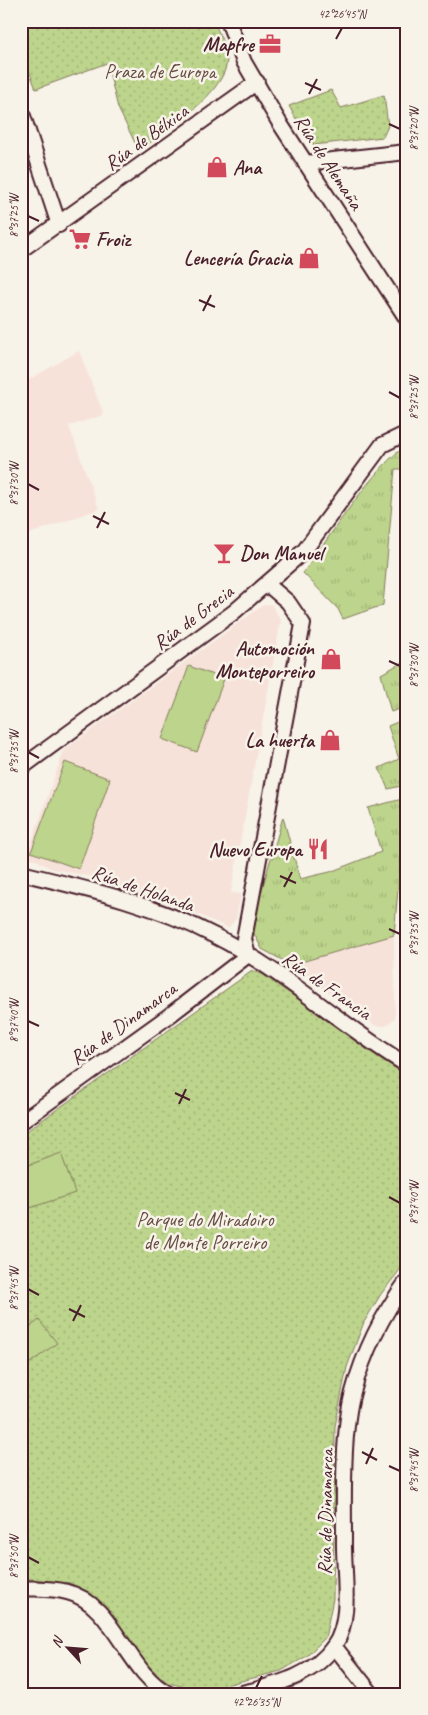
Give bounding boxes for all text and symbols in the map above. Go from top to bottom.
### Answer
text: 42°26'45"N [318,6,367,22]
office icon: Mapfre [257,31,283,57]
place label: Mapfre [203,32,255,57]
park label: Praza de Europa [104,59,218,84]
street label: Rúa de Bélxica [100,98,195,176]
text: 8°37'20"W [406,105,422,151]
street label: Rúa de Alemaña [289,110,369,216]
shop icon: Ana [204,154,230,180]
place label: Ana [233,155,263,180]
text: 8°37'25"W [6,192,22,238]
supermarket icon: Froiz [67,226,93,252]
place label: Froiz [96,227,132,252]
shop icon: Lencería Gracia [296,245,322,271]
place label: Lencería Gracia [184,246,294,271]
text: 8°37'25"W [406,374,422,420]
text: 8°37'30"W [6,460,22,506]
bar icon: Don Manuel [211,540,237,566]
place label: Don Manuel [240,541,326,566]
street label: Rúa de Grecia [148,578,240,656]
place label: Automoción Monteporreiro [215,636,316,684]
text: 8°37'30"W [406,642,422,688]
shop icon: Automoción Monteporreiro [318,646,344,672]
shop icon: La huerta [317,727,343,753]
text: 8°37'35"W [6,728,22,774]
place label: La huerta [245,728,316,753]
restaurant icon: Nuevo Europa [305,836,331,862]
place label: Nuevo Europa [208,837,304,862]
street label: Rúa de Holanda [89,859,199,918]
text: 8°37'35"W [406,910,422,956]
street label: Rúa de Francia [277,946,378,1026]
street label: Rúa de Dinamarca [65,975,183,1070]
text: 8°37'40"W [6,997,22,1043]
text: 8°37'40"W [406,1179,422,1225]
park label: Parque do Miradoiro de Monte Porreiro [137,1207,274,1255]
text: 8°37'45"W [6,1265,22,1311]
street label: Rúa de Dinamarca [312,1447,339,1575]
text: 8°37'45"W [406,1447,422,1493]
text: 8°37'50"W [6,1533,22,1579]
north arrow [42,1622,92,1672]
text: N [47,1633,67,1650]
text: 42°26'35"N [232,1694,281,1710]

